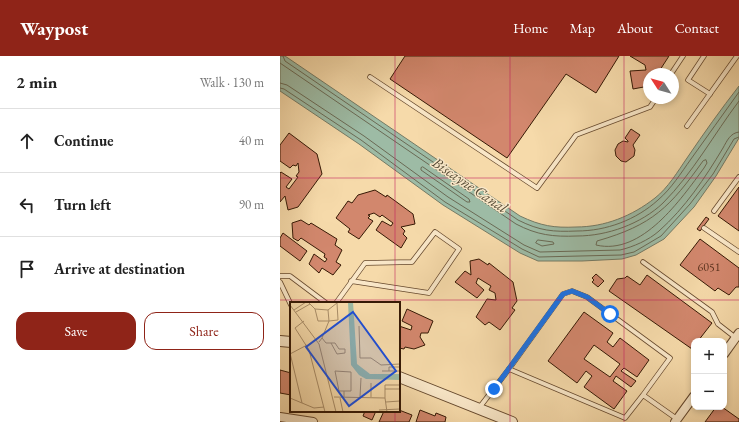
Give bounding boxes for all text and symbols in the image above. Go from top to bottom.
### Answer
text: Waypost [20,16,88,41]
text: Home [513,19,548,37]
text: Map [570,19,595,37]
text: About [617,19,653,37]
text: Contact [675,19,719,37]
north arrow [643,68,679,104]
text: 2 min [16,71,57,93]
text: Walk · 130 m [200,74,264,91]
icon: ahead [16,130,38,152]
text: Continue [54,131,114,150]
text: 40 m [239,132,264,149]
water label: Biscayne Canal [428,152,512,217]
icon: left [16,194,38,216]
text: Turn left [54,195,111,214]
text: 90 m [239,196,264,213]
icon: arrive [16,258,38,280]
text: Arrive at destination [54,259,185,278]
house number: 6051 [697,259,721,275]
inset map [290,302,400,412]
route start [601,305,619,323]
button: Save [16,312,136,350]
button: Share [144,312,264,350]
map controls [691,338,727,410]
button: + [691,338,727,374]
button: − [691,374,727,410]
route end [485,380,503,398]

